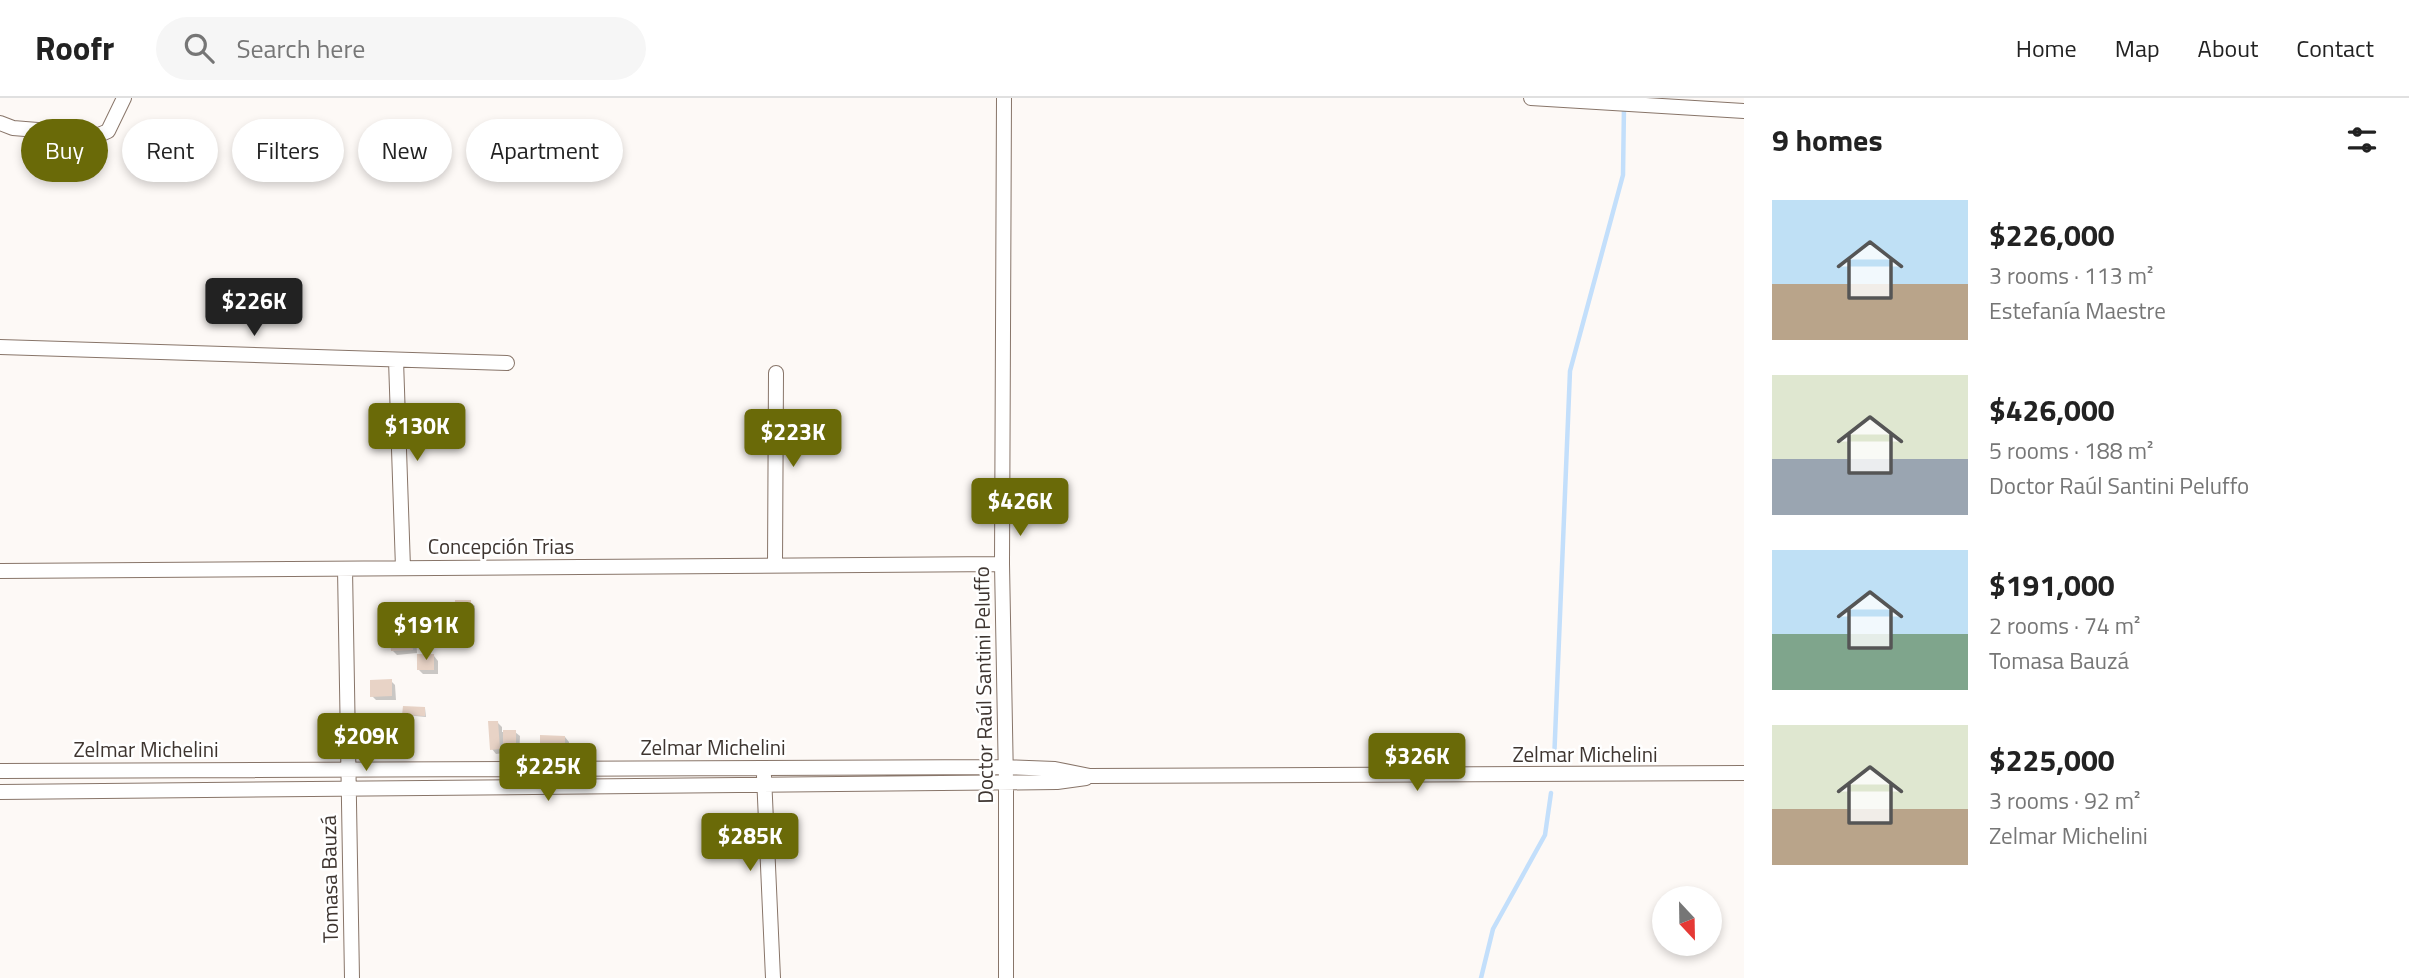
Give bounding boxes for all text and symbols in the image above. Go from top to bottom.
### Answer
search box [156,17,646,80]
text: Roofr [35,23,114,73]
icon: search [180,29,218,67]
text: Search here [236,29,365,68]
text: Home [2016,30,2077,66]
text: Map [2115,30,2160,66]
text: About [2198,30,2258,66]
text: Contact [2296,30,2374,66]
text: 9 homes [1772,117,1883,163]
chip: Buy [21,119,108,182]
chip: Rent [122,119,218,182]
chip: Filters [232,119,344,182]
chip: New [358,119,452,182]
chip: Apartment [466,119,623,182]
icon: filters [2343,121,2381,159]
text: $226,000 [1989,212,2115,258]
icon: home [1828,228,1912,312]
text: 3 rooms · 113 m² [1989,258,2153,293]
pin: $226K [205,278,303,338]
text: $226K [221,283,287,318]
text: Estefanía Maestre [1989,293,2166,328]
text: $426,000 [1989,387,2115,433]
icon: home [1828,403,1912,487]
pin: $130K [368,404,466,463]
text: $130K [384,408,450,443]
pin: $223K [744,410,842,469]
text: $223K [760,414,826,449]
text: 5 rooms · 188 m² [1989,433,2153,468]
text: Doctor Raúl Santini Peluffo [1989,468,2249,503]
pin: $426K [971,478,1069,538]
text: $426K [987,483,1053,518]
street label: Concepción Trias [428,530,574,562]
text: $191,000 [1989,562,2115,608]
street label: Doctor Raúl Santini Peluffo [965,566,1001,804]
icon: home [1828,578,1912,662]
pin: $191K [377,602,475,662]
text: $191K [393,607,459,642]
text: 2 rooms · 74 m² [1989,608,2140,643]
text: Tomasa Bauzá [1989,643,2129,678]
pin: $209K [317,714,415,773]
text: $209K [333,718,399,753]
street label: Zelmar Michelini [640,731,786,763]
street label: Zelmar Michelini [73,733,219,765]
pin: $326K [1368,734,1466,793]
text: $225,000 [1989,737,2115,783]
text: $326K [1384,738,1450,773]
street label: Zelmar Michelini [1512,738,1658,770]
pin: $225K [499,744,597,803]
text: $225K [515,748,581,783]
icon: home [1828,753,1912,837]
text: 3 rooms · 92 m² [1989,783,2140,818]
street label: Tomasa Bauzá [312,814,346,943]
pin: $285K [701,814,799,873]
text: $285K [717,818,783,853]
text: Zelmar Michelini [1989,818,2148,853]
north arrow [1652,886,1722,956]
map controls [1652,886,1722,956]

